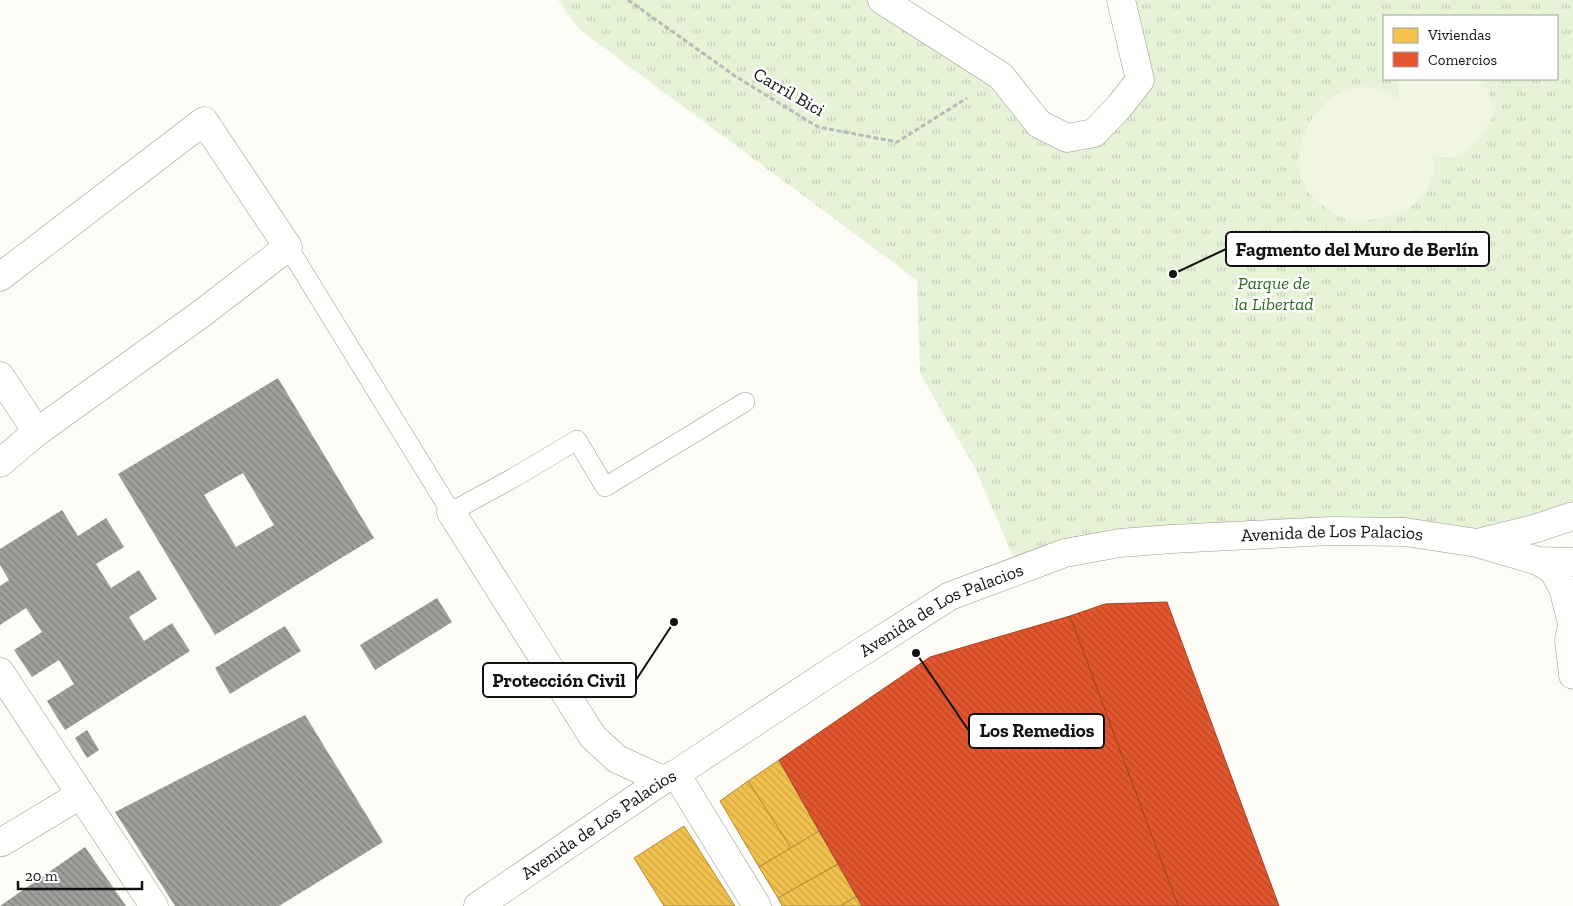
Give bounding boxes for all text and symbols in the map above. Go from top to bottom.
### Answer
legend [1383,15,1558,80]
text: Viviendas [1427,26,1491,44]
text: Comercios [1428,51,1497,69]
street label: Carril Bici [749,63,829,121]
callout: Fagmento del Muro de Berlín [1226,232,1489,266]
text: Fagmento del Muro de Berlín [1236,238,1479,261]
park label: Parque de la Libertad [1235,272,1313,315]
street label: Avenida de Los Palacios [1240,520,1425,546]
street label: Avenida de Los Palacios [855,559,1026,662]
callout: Protección Civil [483,663,636,697]
text: Protección Civil [492,669,626,692]
callout: Los Remedios [969,714,1104,748]
text: Los Remedios [980,719,1095,742]
street label: Avenida de Los Palacios [517,764,680,884]
scale bar [18,858,141,890]
text: 20 m [25,867,58,885]

